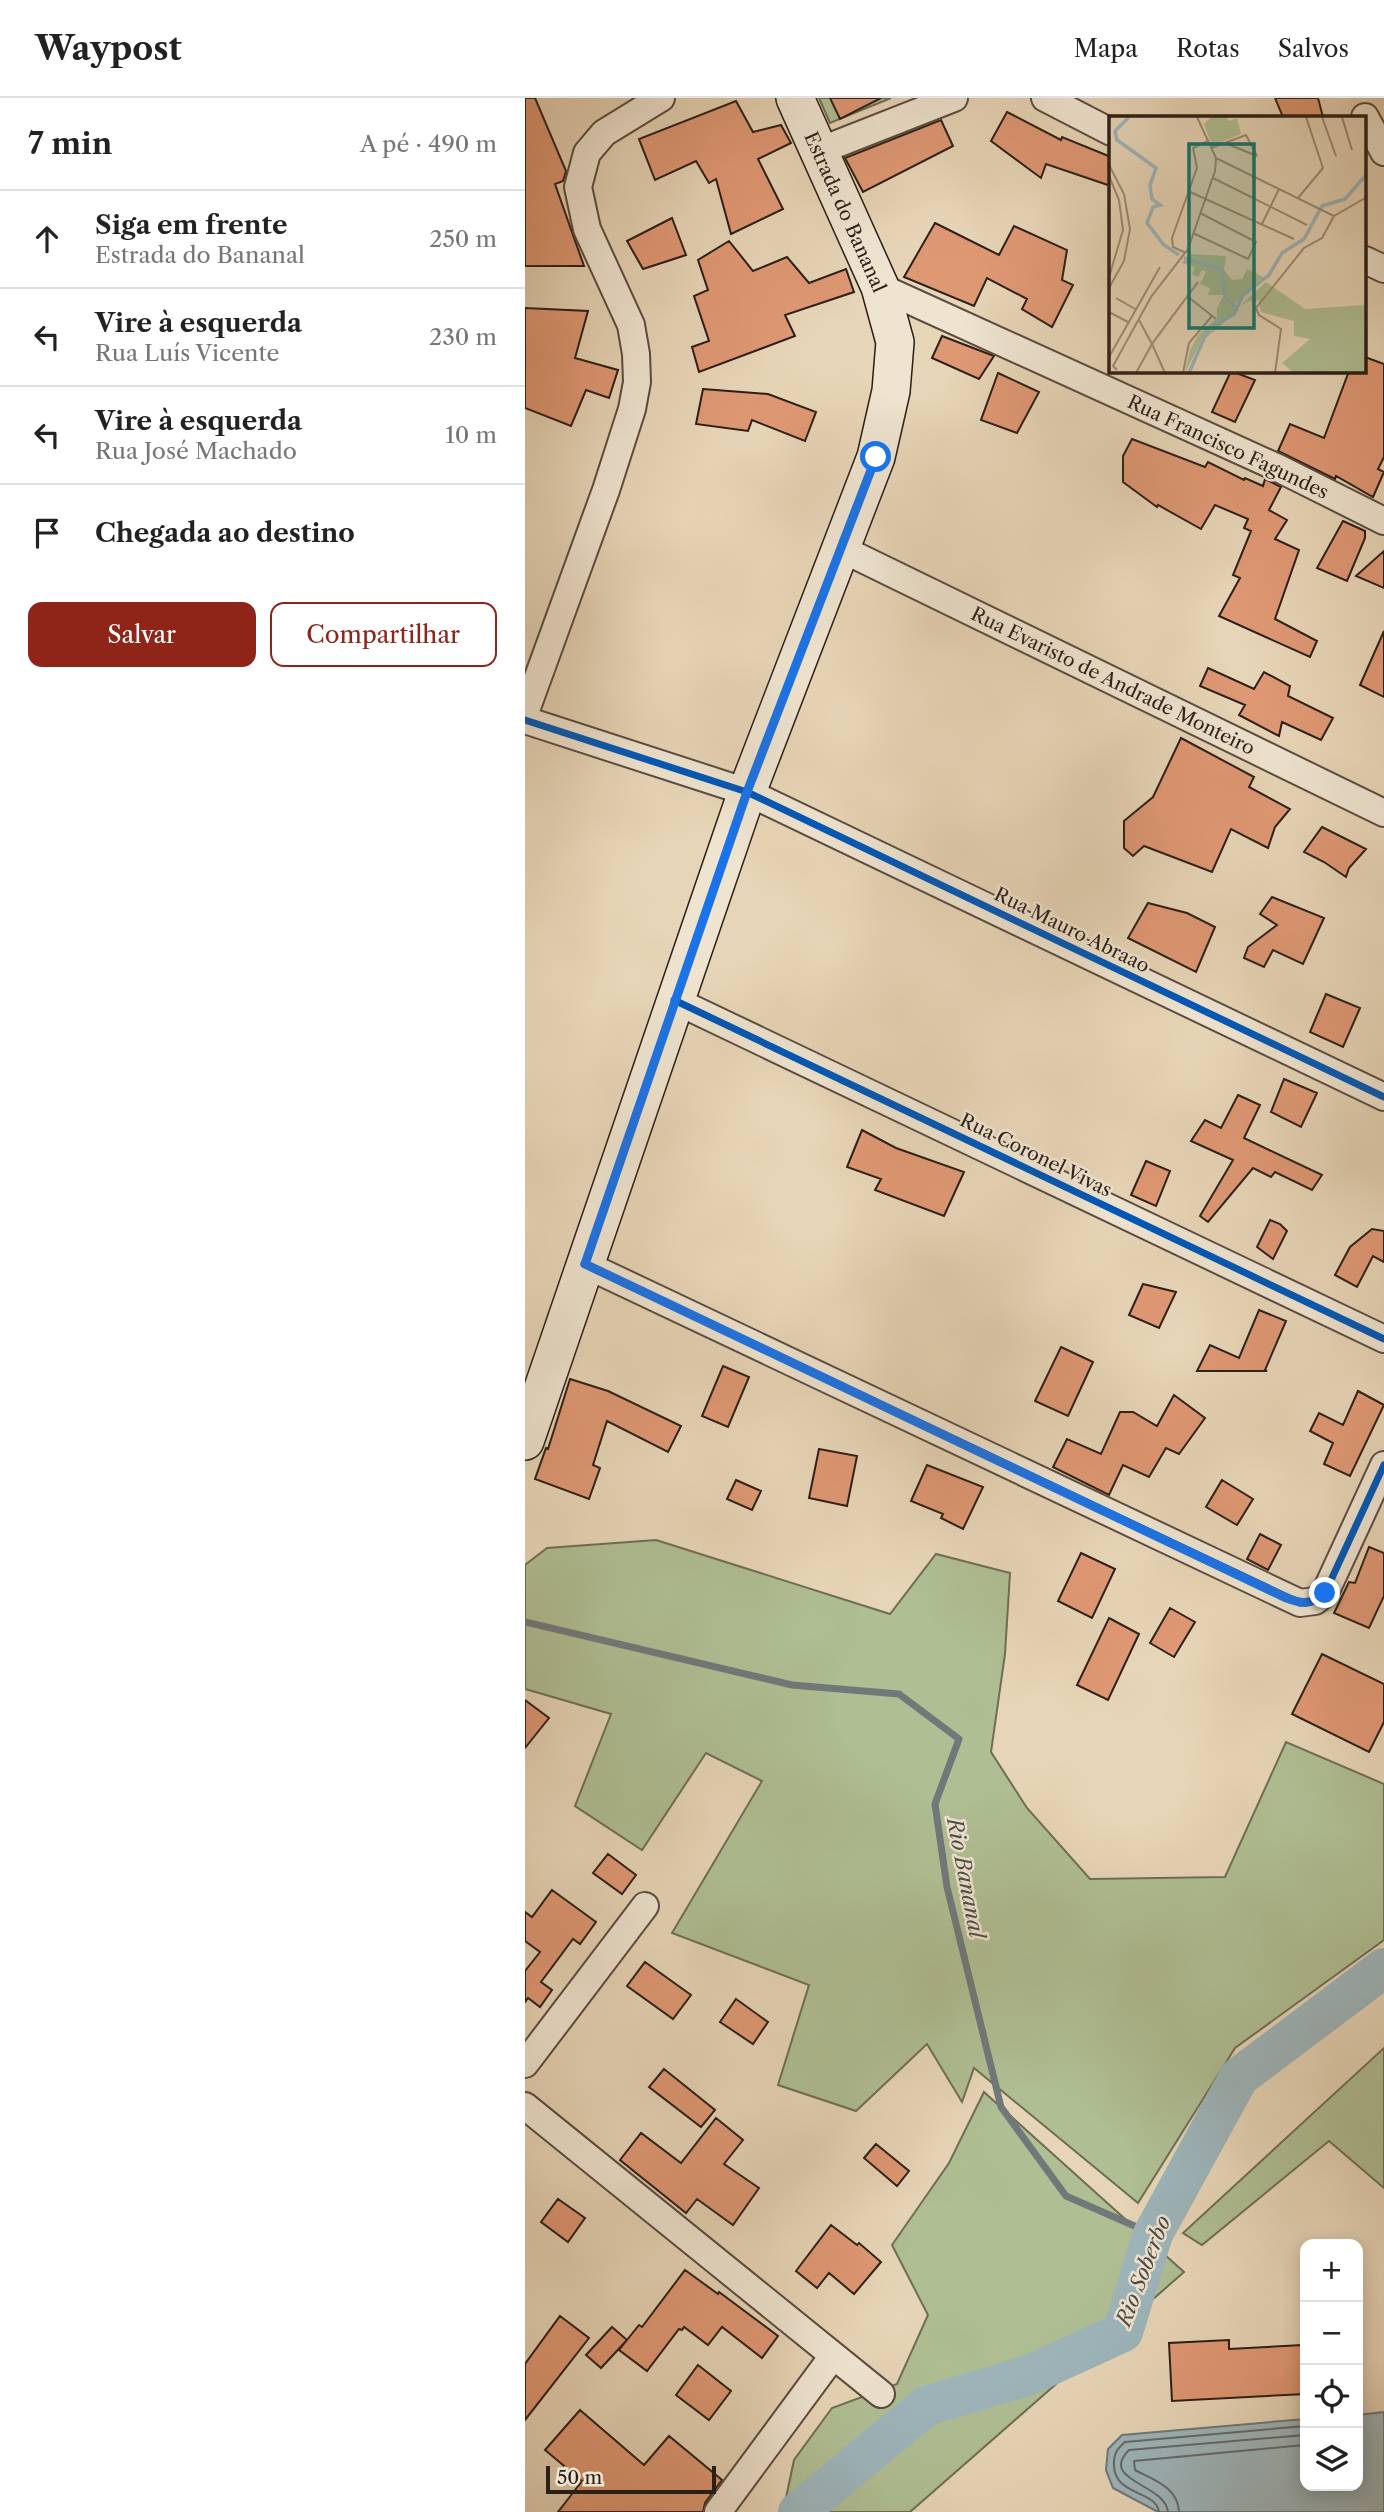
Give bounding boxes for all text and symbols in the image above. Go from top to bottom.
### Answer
text: Waypost [35,28,182,69]
text: Mapa [1074,34,1138,63]
text: Rotas [1176,34,1240,63]
text: Salvos [1278,34,1349,63]
inset map [1109,116,1367,373]
text: 7 min [28,125,112,162]
street label: Estrada do Bananal [799,128,891,296]
text: A pé · 490 m [360,130,497,158]
text: Siga em frente [95,209,288,241]
icon: ahead [28,220,66,258]
text: 250 m [429,225,497,253]
text: Estrada do Bananal [95,241,305,269]
text: Vire à esquerda [95,307,302,339]
icon: left [28,318,66,356]
text: 230 m [429,323,497,351]
text: Rua Luís Vicente [95,339,279,367]
street label: Rua Francisco Fagundes [1124,390,1332,504]
text: Vire à esquerda [95,405,302,437]
icon: left [28,416,66,454]
text: 10 m [445,421,497,449]
text: Rua José Machado [95,437,297,465]
route start [860,441,891,472]
icon: arrive [28,514,66,552]
text: Chegada ao destino [95,517,355,549]
button: Salvar [28,602,256,667]
button: Compartilhar [270,602,497,667]
street label: Rua Evaristo de Andrade Monteiro [967,602,1259,760]
street label: Rua Mauro Abraao [991,882,1153,978]
street label: Rua Coronel Vivas [956,1108,1116,1202]
route end [1309,1577,1340,1608]
water label: Rio Bananal [942,1814,990,1942]
water label: Rio Soberbo [1110,2212,1176,2332]
map controls [1300,2239,1363,2491]
button: + [1300,2239,1363,2302]
button: − [1300,2302,1363,2365]
button: locate [1300,2365,1363,2428]
button: layers [1300,2428,1363,2491]
scale bar [546,2463,716,2495]
text: 50 m [557,2466,602,2489]

